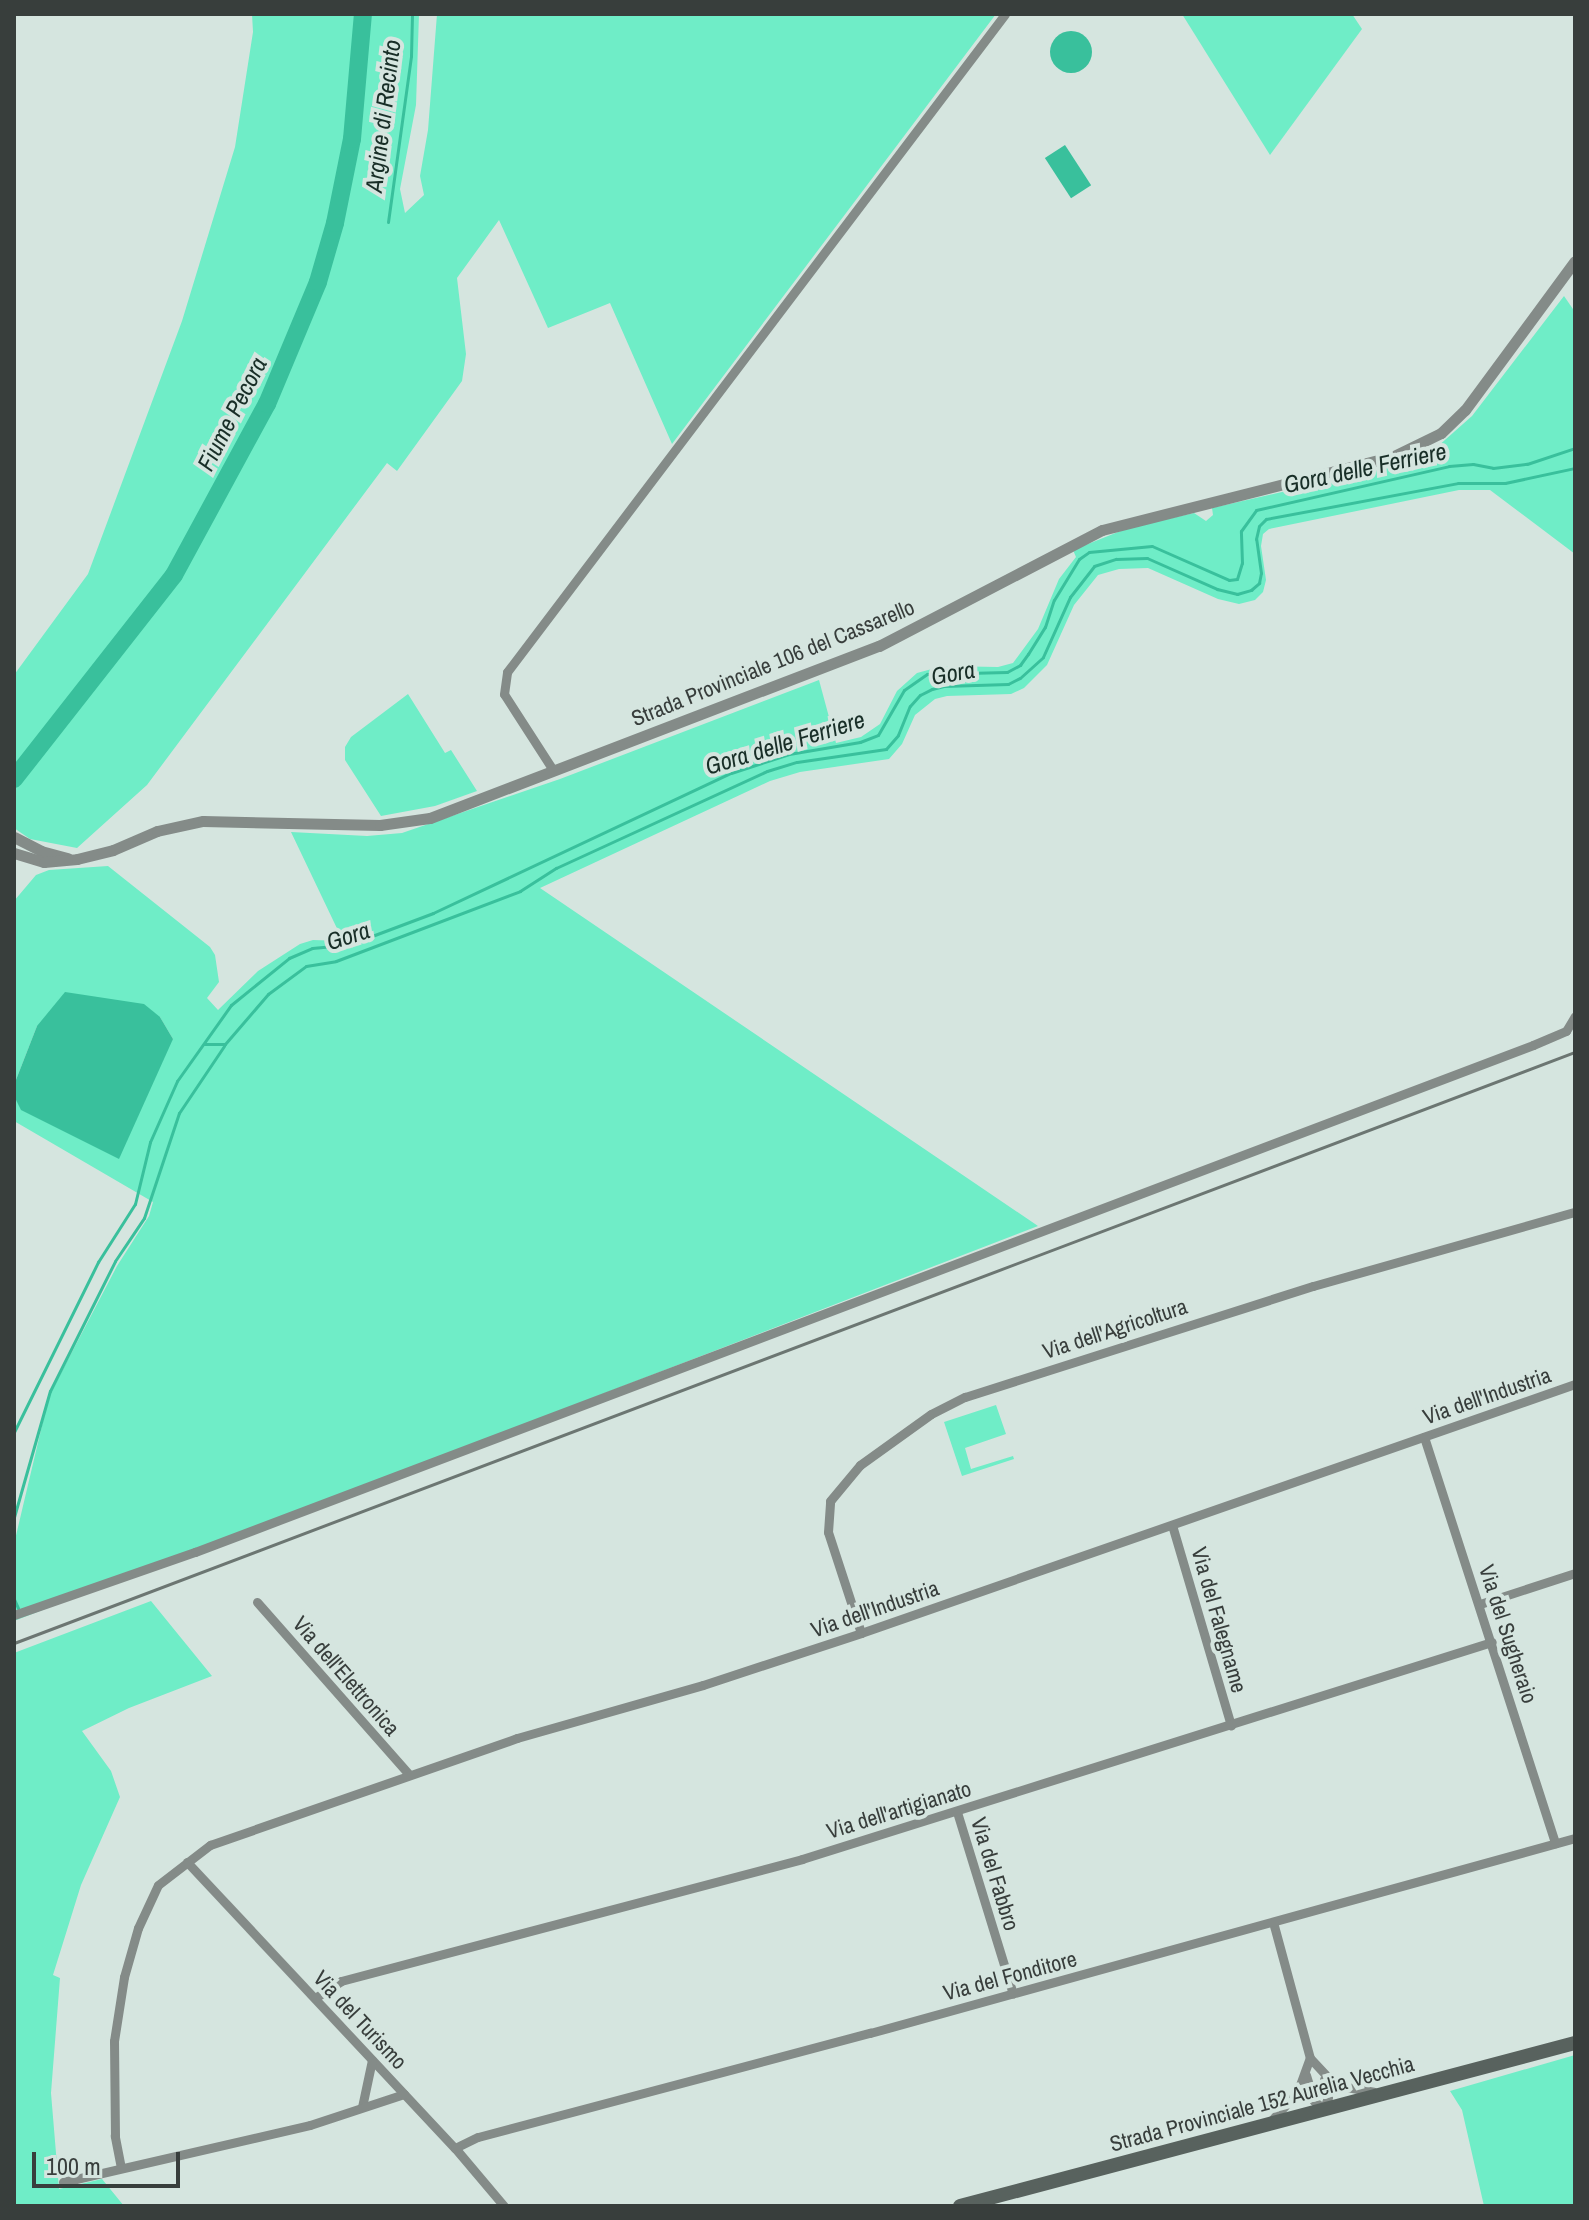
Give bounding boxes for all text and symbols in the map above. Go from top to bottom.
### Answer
water label: Argine di Recinto [359,38,407,194]
water label: Fiume Pecora [191,352,273,476]
water label: Gora delle Ferriere [1281,437,1449,499]
street label: Strada Provinciale 106 del Cassarello [628,594,918,732]
water label: Gora [929,655,977,691]
water label: Gora delle Ferriere [702,705,868,781]
water label: Gora [323,916,373,956]
street label: Via dell'Agricoltura [1039,1293,1191,1365]
street label: Via dell'Industria [1420,1362,1554,1430]
street label: Via del Falegname [1186,1544,1252,1696]
street label: Via del Sugheraio [1473,1561,1543,1707]
street label: Via dell'Industria [808,1575,942,1643]
street label: Via dell'Elettronica [287,1611,405,1741]
street label: Via dell'artigianato [824,1776,974,1844]
street label: Via del Fabbro [965,1814,1025,1934]
street label: Via del Fonditore [940,1945,1080,2007]
street label: Via del Turismo [308,1965,412,2075]
street label: Strada Provinciale 152 Aurelia Vecchia [1106,2050,1418,2158]
scale bar [36,2136,184,2186]
text: 100 m [46,2150,101,2182]

